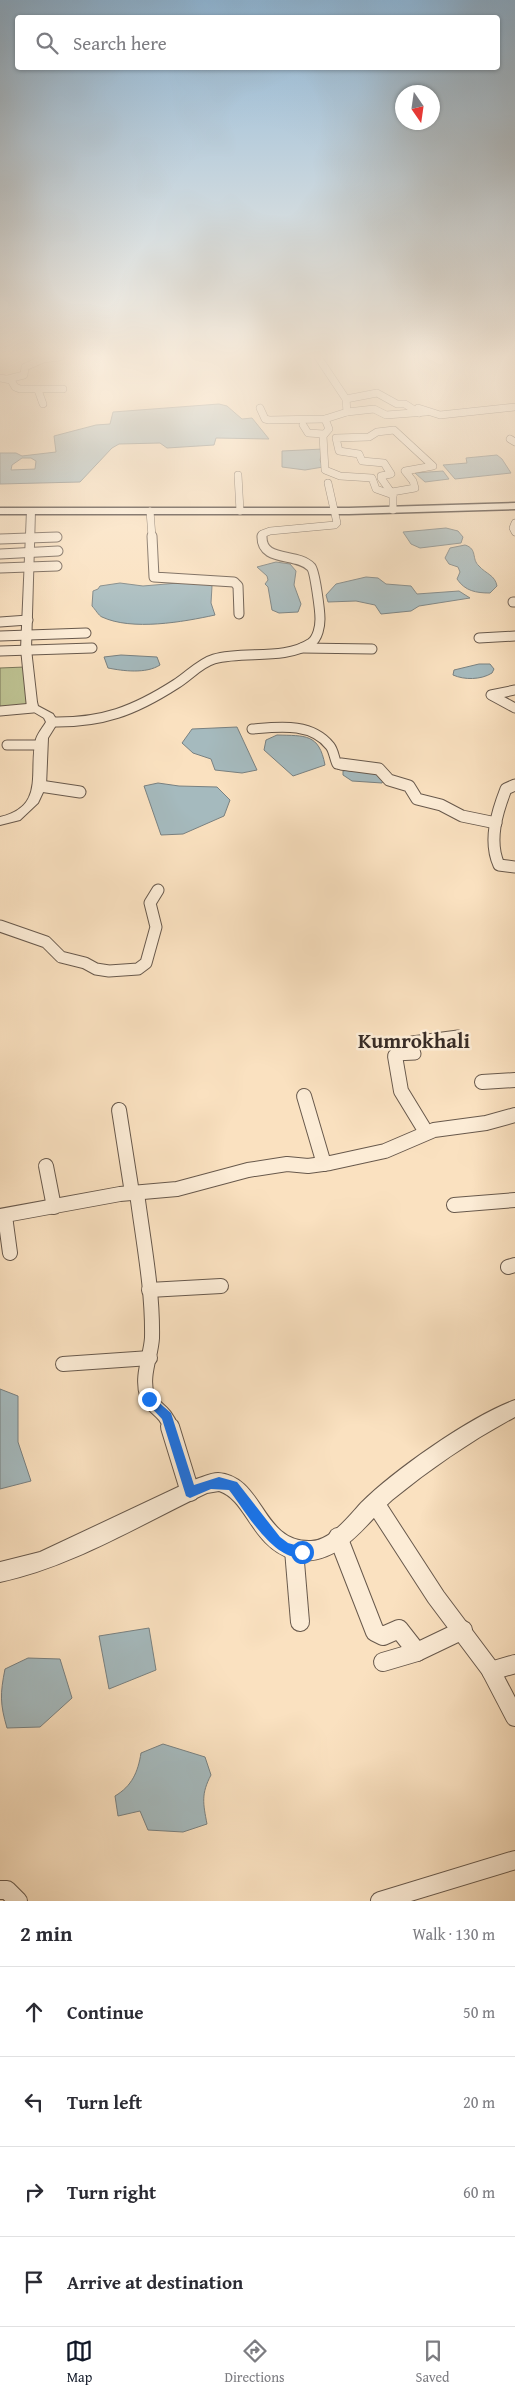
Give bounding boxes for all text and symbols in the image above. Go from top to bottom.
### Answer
search box [15,15,500,70]
icon: search [33,29,61,57]
text: Search here [73,29,167,57]
north arrow [395,85,440,130]
district label: Kumrokhali [358,1025,470,1056]
route end [138,1388,161,1411]
route start [291,1541,314,1564]
text: 2 min [20,1918,72,1949]
text: Walk · 130 m [412,1922,495,1946]
icon: ahead [20,1998,48,2026]
text: Continue [67,1998,144,2026]
text: 50 m [463,2000,495,2024]
icon: left [20,2088,48,2116]
text: Turn left [67,2088,142,2116]
text: 20 m [463,2090,495,2114]
icon: right [20,2178,48,2206]
text: Turn right [67,2178,156,2206]
text: 60 m [463,2180,495,2204]
icon: arrive [20,2268,48,2296]
text: Arrive at destination [67,2268,243,2296]
tab: Map [65,2337,93,2387]
tab: Directions [224,2337,285,2387]
tab: Saved [416,2337,450,2387]

